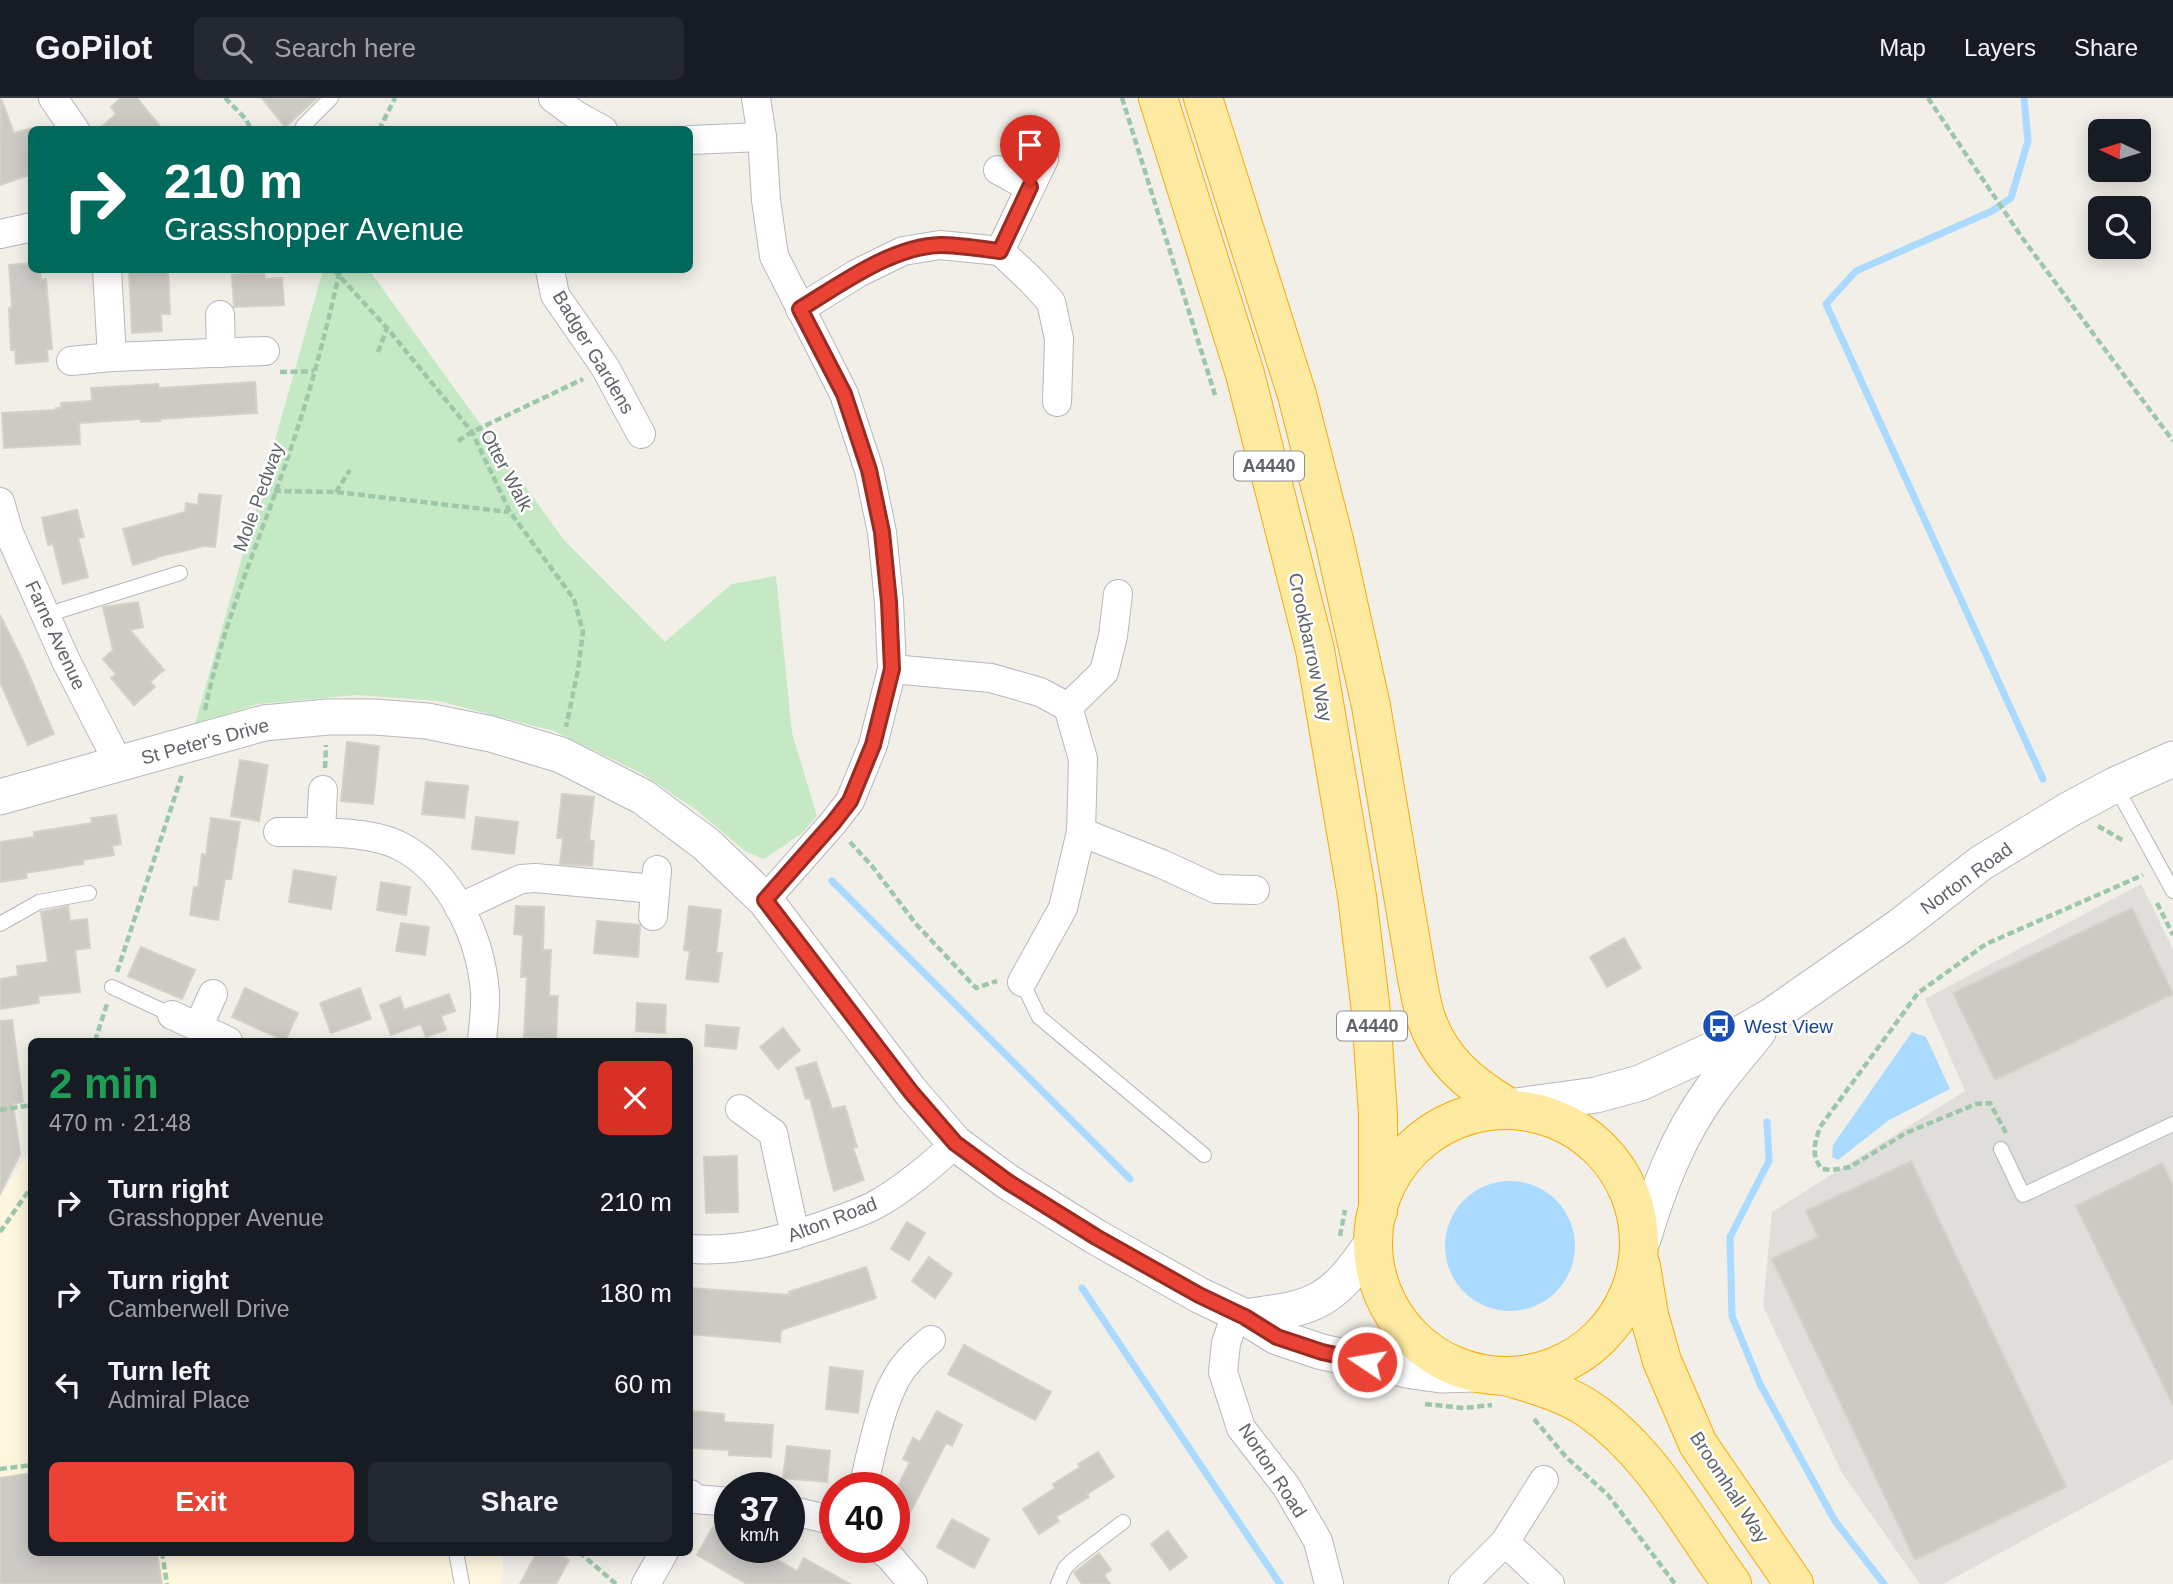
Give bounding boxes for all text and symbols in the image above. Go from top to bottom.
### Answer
search box [194,17,684,80]
text: GoPilot [35,29,152,66]
icon: search [218,29,256,67]
text: Search here [274,33,416,63]
text: Map [1879,34,1926,61]
text: Layers [1964,34,2036,61]
text: Share [2074,34,2138,61]
pin [1000,115,1060,187]
north arrow [2088,119,2151,182]
map controls [2088,119,2151,259]
icon: arrive [1011,126,1049,164]
icon: right [49,154,140,245]
text: 210 m [164,154,303,208]
button: search [2088,196,2151,259]
text: Grasshopper Avenue [164,211,464,247]
street label: Badger Gardens [549,287,638,417]
street label: Otter Walk [476,426,537,515]
street label: Mole Pedway [229,440,288,554]
road number: A4440 [1234,452,1304,480]
street label: Crookbarrow Way [1285,571,1337,724]
street label: Farne Avenue [21,577,90,693]
street label: St Peter's Drive [139,714,271,769]
street label: Norton Road [1917,838,2016,919]
bus stop icon: West View [1700,1007,1738,1045]
road number: A4440 [1337,1012,1407,1041]
place label: West View [1744,1016,1833,1037]
text: 2 min [49,1060,159,1107]
button: close [598,1061,672,1135]
text: 470 m · 21:48 [49,1110,191,1136]
text: Turn right [108,1174,229,1204]
icon: right [49,1184,87,1222]
text: 210 m [600,1187,672,1217]
street label: Alton Road [785,1193,880,1246]
text: Grasshopper Avenue [108,1205,324,1231]
text: Turn right [108,1265,229,1295]
icon: right [49,1275,87,1313]
text: 180 m [600,1278,672,1308]
text: Camberwell Drive [108,1296,289,1322]
position arrow [1330,1325,1404,1399]
text: Turn left [108,1356,210,1386]
icon: left [49,1366,87,1404]
text: 60 m [614,1369,672,1399]
text: Admiral Place [108,1387,250,1413]
street label: Norton Road [1234,1419,1311,1521]
street label: Broomhall Way [1686,1428,1774,1547]
button: Exit [49,1462,354,1542]
button: Share [368,1462,672,1542]
speed limit sign: 40 [819,1472,910,1563]
text: 37 [740,1489,779,1528]
text: km/h [740,1525,779,1545]

